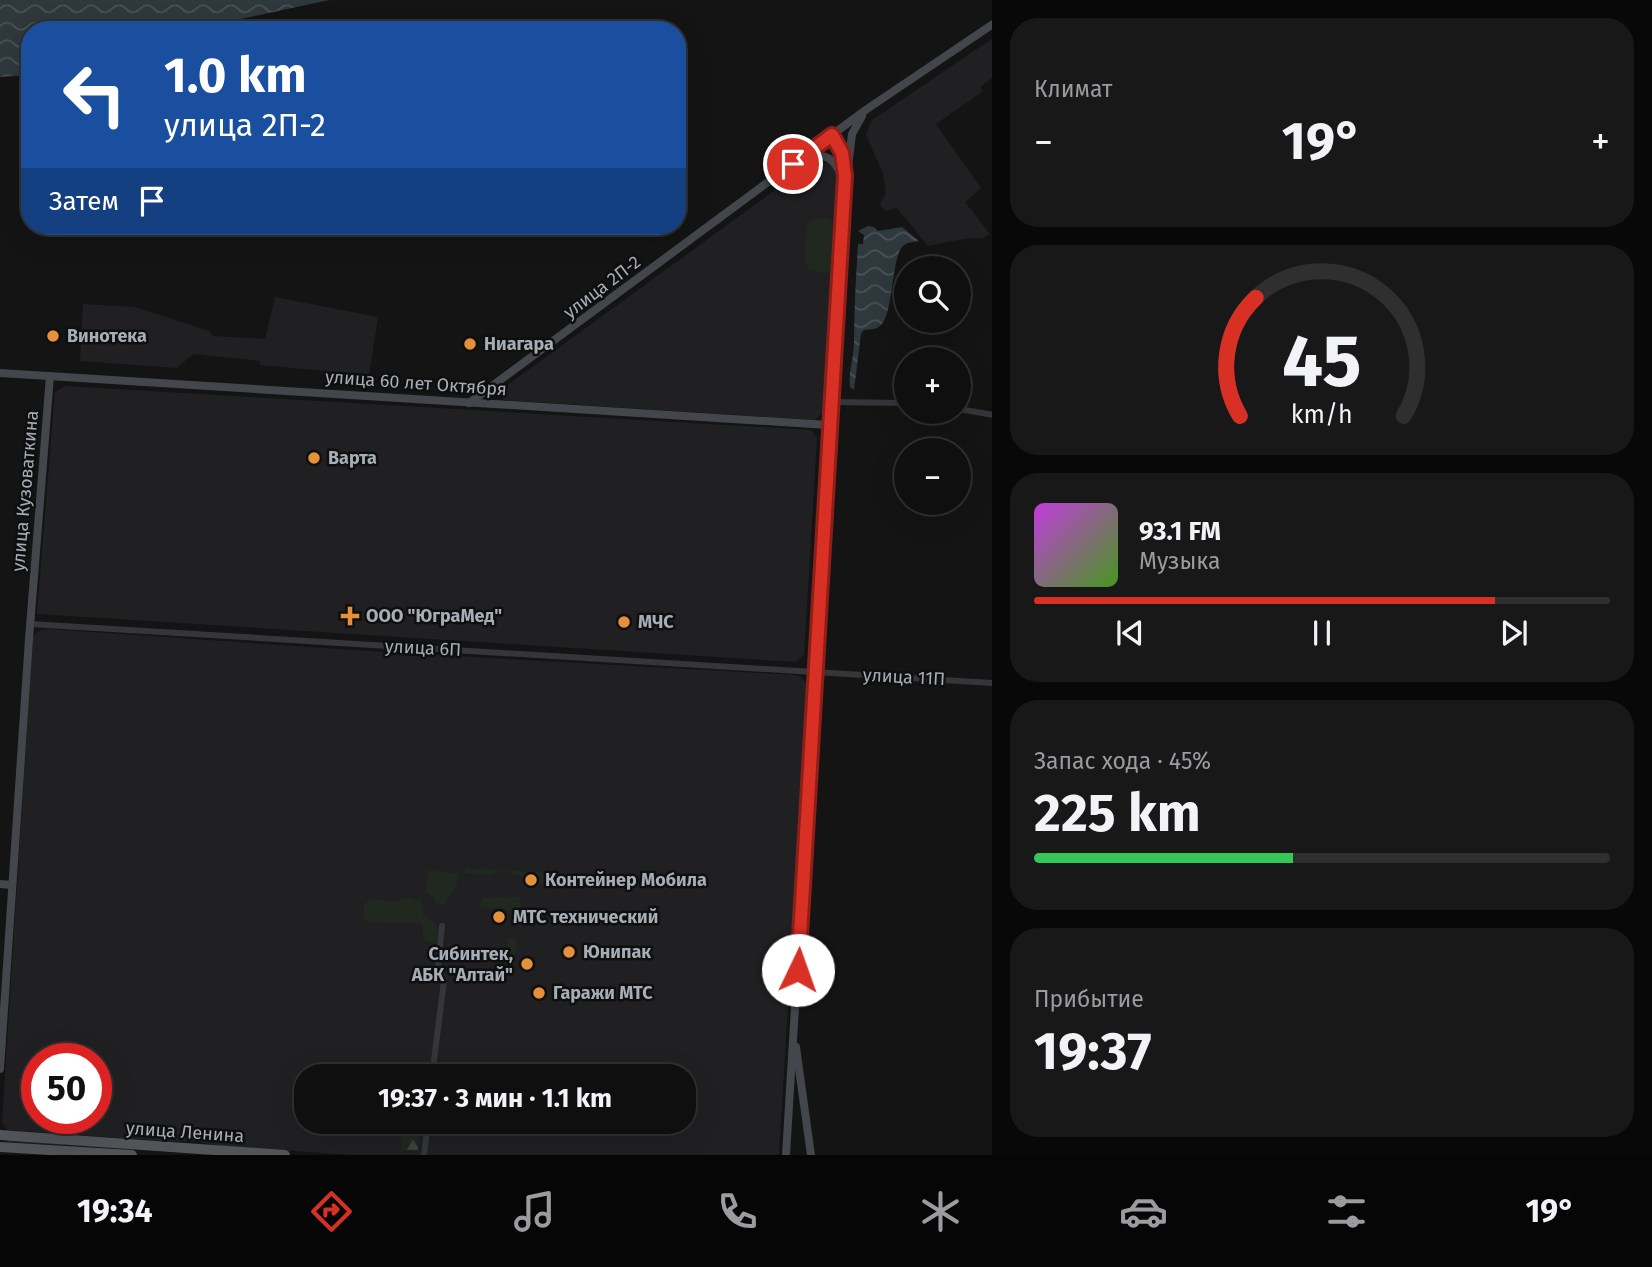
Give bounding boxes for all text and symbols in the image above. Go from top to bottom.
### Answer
text: 1.0 km [164,46,307,105]
icon: left [49,49,140,140]
text: Климат [1034,75,1112,103]
text: улица 2П-2 [164,106,326,144]
text: 19° [1282,110,1362,173]
text: − [1034,119,1053,165]
text: + [1591,119,1610,165]
pin [763,134,823,194]
icon: arrive [774,145,812,183]
icon: arrive [133,182,171,220]
text: Затем [49,186,119,217]
street label: улица 2П-2 [559,251,645,323]
map controls [894,256,971,515]
button: search [894,256,971,333]
text: 45 [1282,319,1362,406]
place label: Винотека [67,325,147,347]
marker: Винотека [45,328,61,344]
place label: Ниагара [484,333,554,355]
marker: Ниагара [462,336,478,352]
button: + [894,347,971,424]
street label: улица 60 лет Октября [324,366,508,400]
text: km/h [1291,400,1353,430]
street label: улица Кузоваткина [7,410,43,572]
button: − [894,438,971,515]
place label: Варта [328,447,377,469]
marker: Варта [306,450,322,466]
text: 93.1 FM [1139,516,1221,547]
text: Музыка [1139,547,1220,575]
place label: ООО "ЮграМед" [366,605,502,627]
marker: ООО "ЮграМед" [340,606,360,626]
place label: МЧС [638,611,674,633]
marker: МЧС [616,614,632,630]
icon: previous [1111,614,1149,652]
icon: pause [1303,614,1341,652]
icon: next [1495,614,1533,652]
street label: улица 6П [384,635,462,661]
street label: улица 11П [862,664,946,690]
text: Запас хода · 45% [1034,747,1211,775]
text: 225 km [1034,782,1201,845]
place label: Контейнер Мобила [545,869,707,891]
marker: Контейнер Мобила [523,872,539,888]
place label: МТС технический [513,906,658,928]
marker: МТС технический [491,909,507,925]
position arrow [761,933,835,1007]
place label: Юнипак [583,941,651,963]
place label: Сибинтек, АБК "Алтай" [411,943,513,986]
marker: Юнипак [561,944,577,960]
marker: Сибинтек, АБК "Алтай" [519,956,535,972]
place label: Гаражи МТС [553,982,653,1004]
marker: Гаражи МТС [531,985,547,1001]
text: Прибытие [1034,985,1144,1013]
text: 19:37 [1034,1020,1152,1083]
speed limit sign: 50 [21,1043,112,1134]
text: 19:37 · 3 мин · 1.1 km [378,1083,612,1114]
street label: улица Ленина [125,1117,245,1147]
icon: directions [307,1187,356,1236]
icon: music [510,1187,559,1236]
icon: phone [713,1187,762,1236]
icon: climate [916,1187,965,1236]
icon: car [1119,1187,1168,1236]
icon: filters [1322,1187,1371,1236]
text: 19:34 [77,1192,153,1230]
text: 19° [1525,1192,1575,1230]

